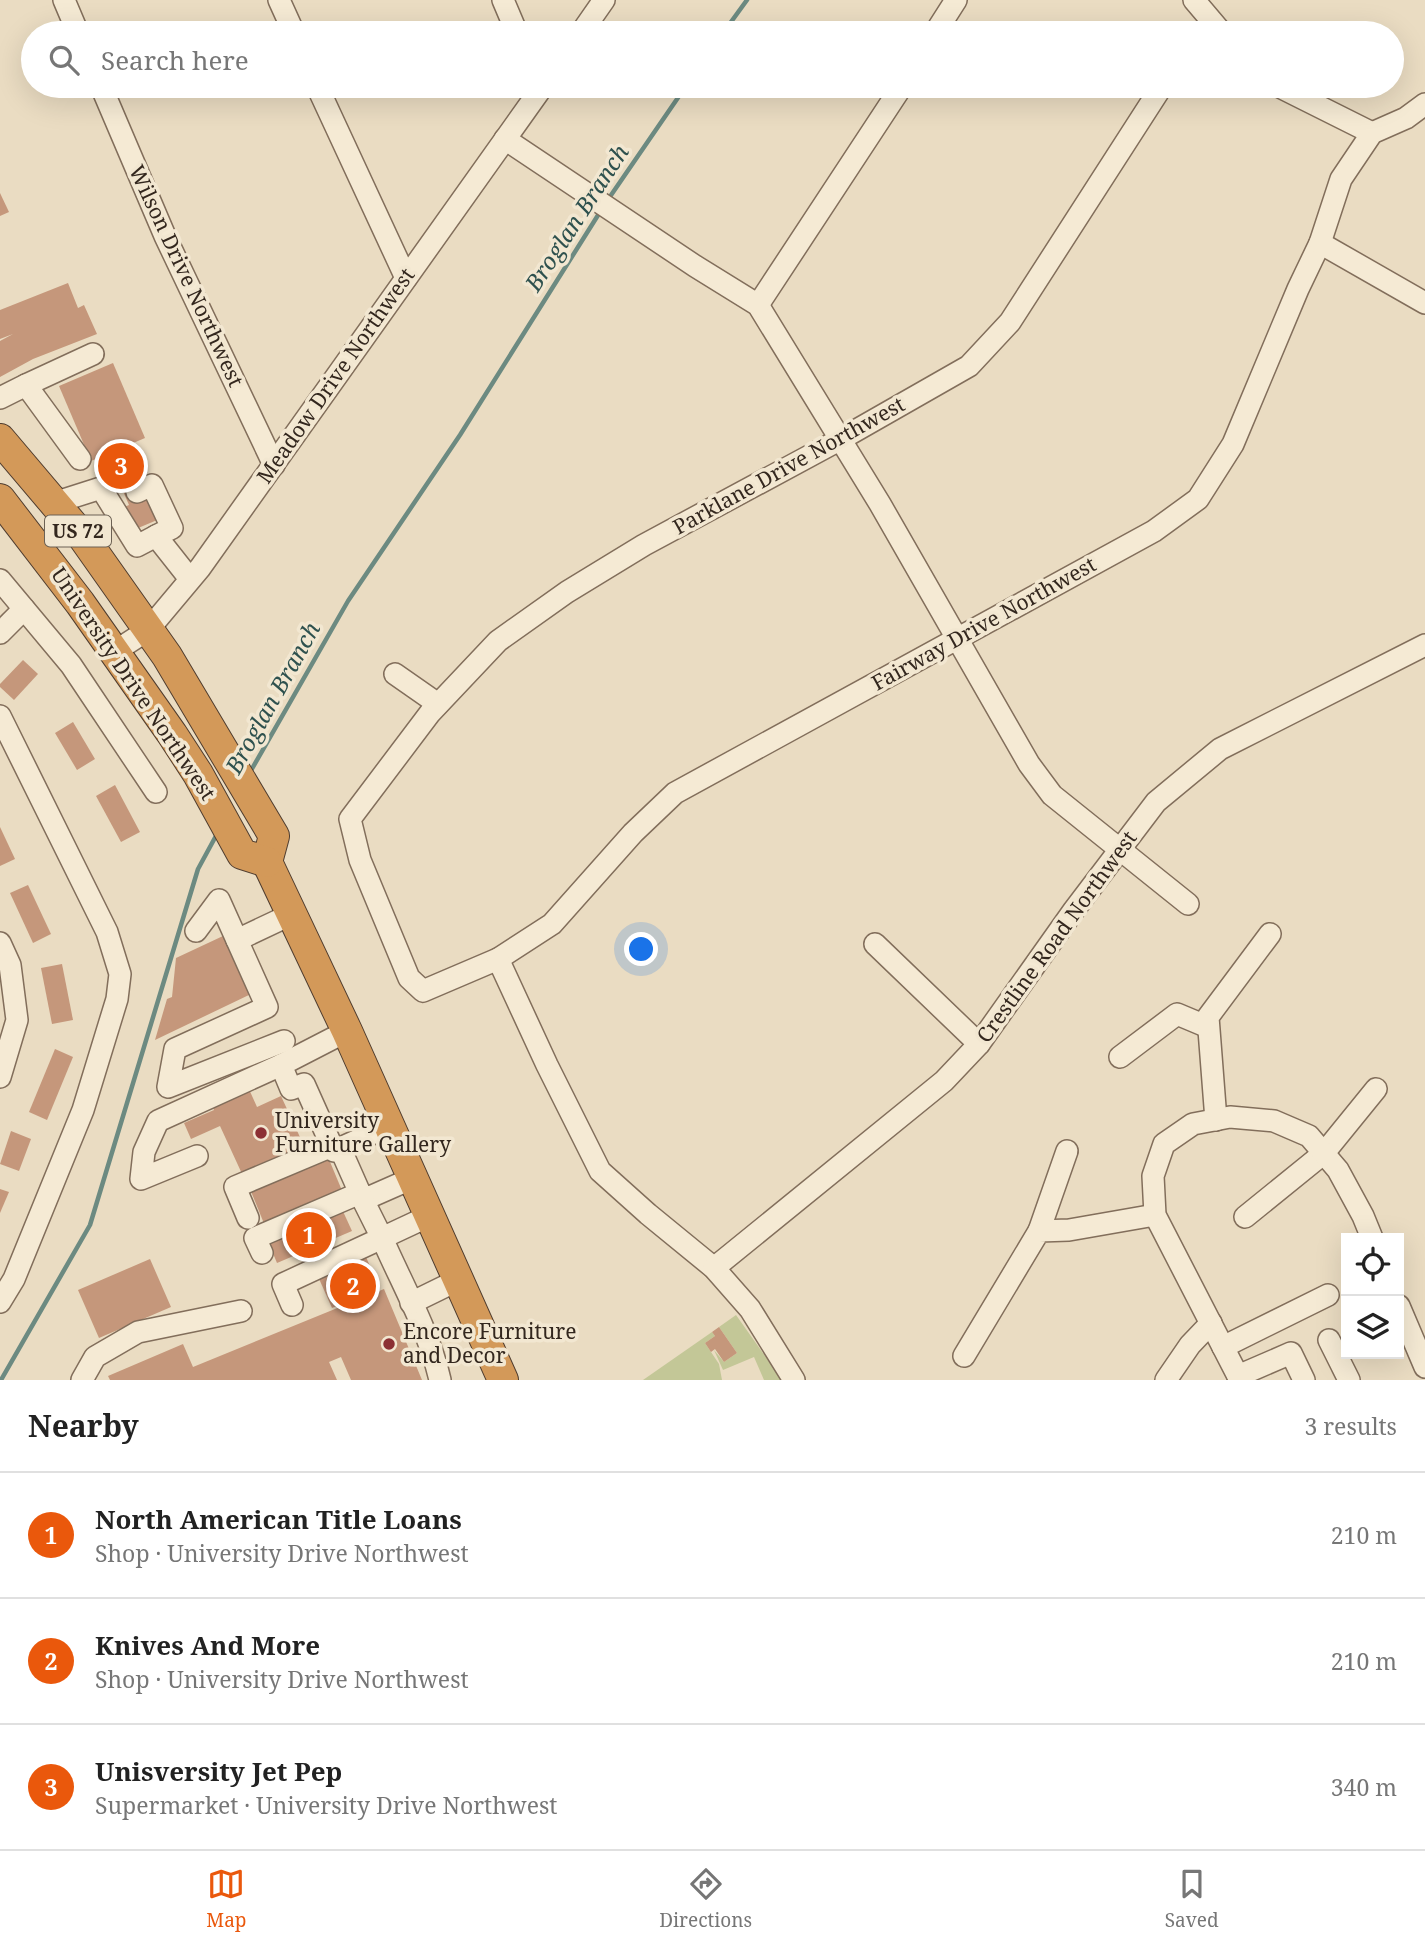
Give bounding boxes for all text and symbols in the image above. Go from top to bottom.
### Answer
search box [21,21,1404,98]
icon: search [45,41,83,79]
text: Search here [101,42,249,78]
water label: Broglan Branch [516,138,636,298]
street label: Wilson Drive Northwest [123,160,251,391]
street label: Meadow Drive Northwest [250,262,420,489]
street label: Parklane Drive Northwest [668,390,909,541]
pin: 3 [98,440,144,492]
road number: US 72 [45,516,111,546]
street label: Fairway Drive Northwest [866,550,1101,697]
street label: University Drive Northwest [45,562,222,805]
water label: Broglan Branch [217,616,327,780]
street label: Crestline Road Northwest [970,825,1143,1048]
your location [624,932,658,966]
place label: University Furniture Gallery [275,1106,451,1158]
marker: University Furniture Gallery [253,1125,269,1141]
pin: 1 [286,1209,332,1261]
map controls [1341,1233,1404,1359]
button: locate [1341,1233,1404,1296]
pin: 2 [330,1260,376,1312]
button: layers [1341,1296,1404,1359]
place label: Encore Furniture and Decor [403,1317,576,1369]
marker: Encore Furniture and Decor [381,1336,397,1352]
text: Nearby [28,1405,139,1446]
text: 3 results [1304,1410,1397,1442]
text: North American Title Loans [95,1501,462,1537]
text: 1 [45,1519,58,1551]
text: 210 m [1331,1519,1397,1551]
text: Shop · University Drive Northwest [95,1537,469,1569]
text: Knives And More [95,1627,320,1663]
text: 2 [45,1645,58,1677]
text: 210 m [1331,1645,1397,1677]
text: Shop · University Drive Northwest [95,1663,469,1695]
text: Unisversity Jet Pep [95,1753,342,1789]
text: 3 [45,1771,58,1803]
text: 340 m [1331,1771,1397,1803]
text: Supermarket · University Drive Northwest [95,1789,557,1821]
tab: Map [206,1865,247,1933]
tab: Directions [659,1865,752,1933]
tab: Saved [1165,1865,1219,1933]

